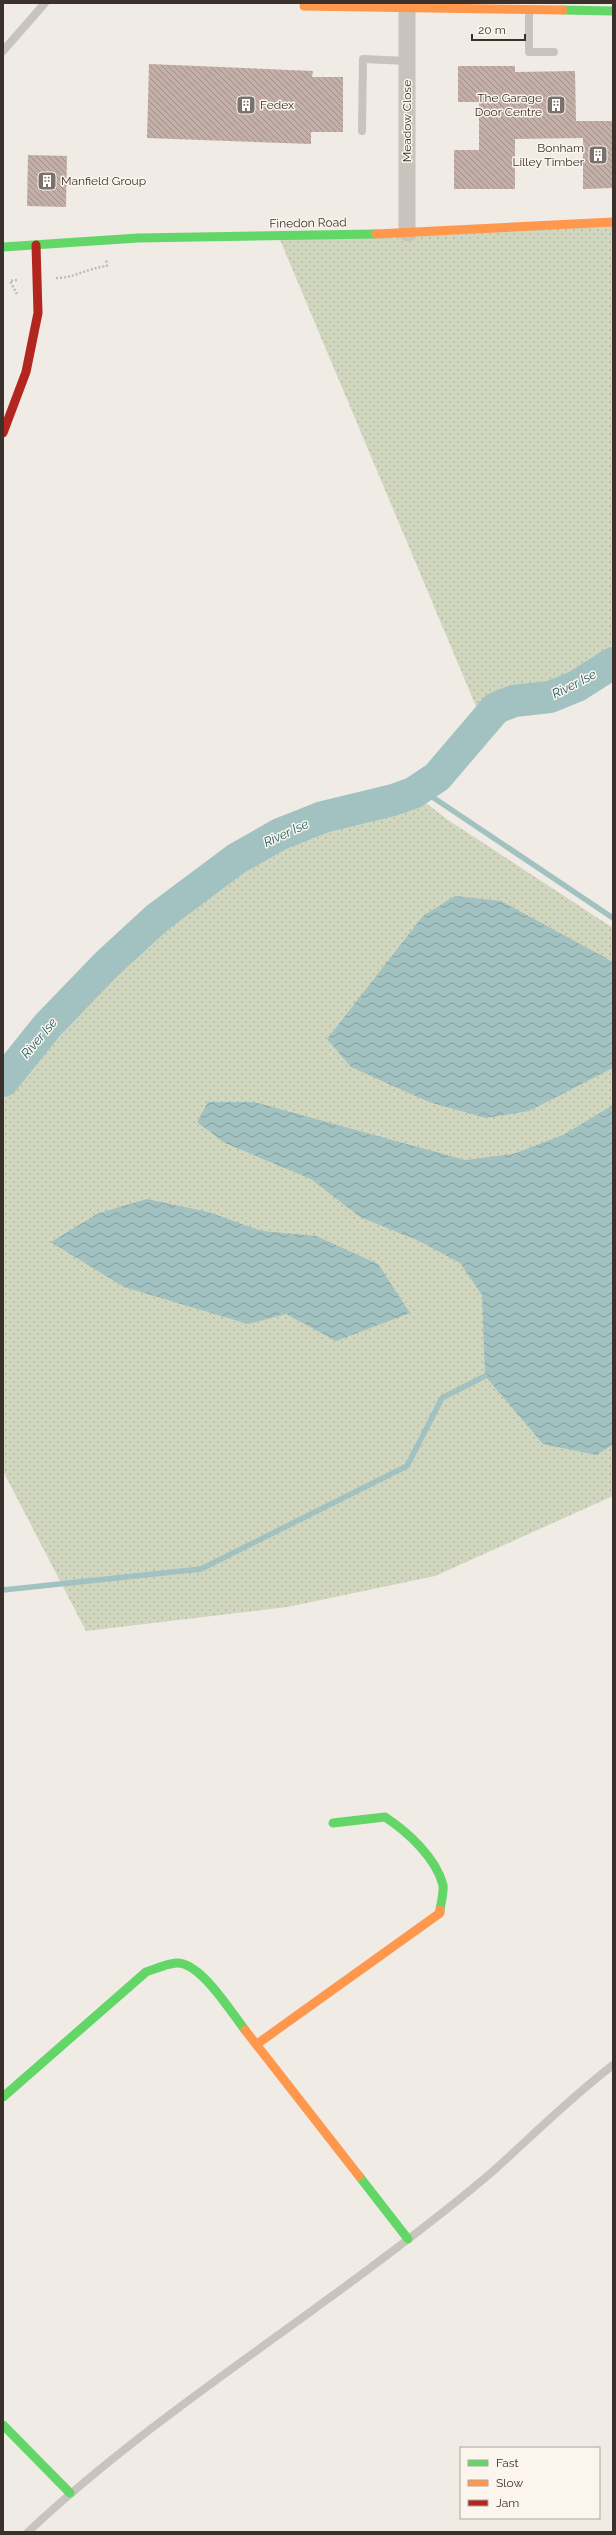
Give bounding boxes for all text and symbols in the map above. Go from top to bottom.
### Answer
scale bar [472,16,525,42]
text: 20 m [478,23,506,37]
street label: Meadow Close [400,80,414,162]
place label: The Garage Door Centre [475,91,542,119]
building icon: Fedex [235,94,257,116]
building icon: The Garage Door Centre [545,94,567,116]
place label: Fedex [260,98,294,112]
place label: Bonham Lilley Timber [512,141,585,169]
building icon: Bonham Lilley Timber [587,144,609,166]
building icon: Manfield Group [36,170,58,192]
place label: Manfield Group [61,174,146,188]
street label: Finedon Road [269,215,347,231]
water label: River Ise [549,666,599,702]
water label: River Ise [261,816,311,850]
water label: River Ise [18,1015,60,1061]
legend [460,2447,600,2519]
text: Fast [496,2456,519,2470]
text: Slow [496,2476,523,2490]
text: Jam [496,2496,519,2510]

